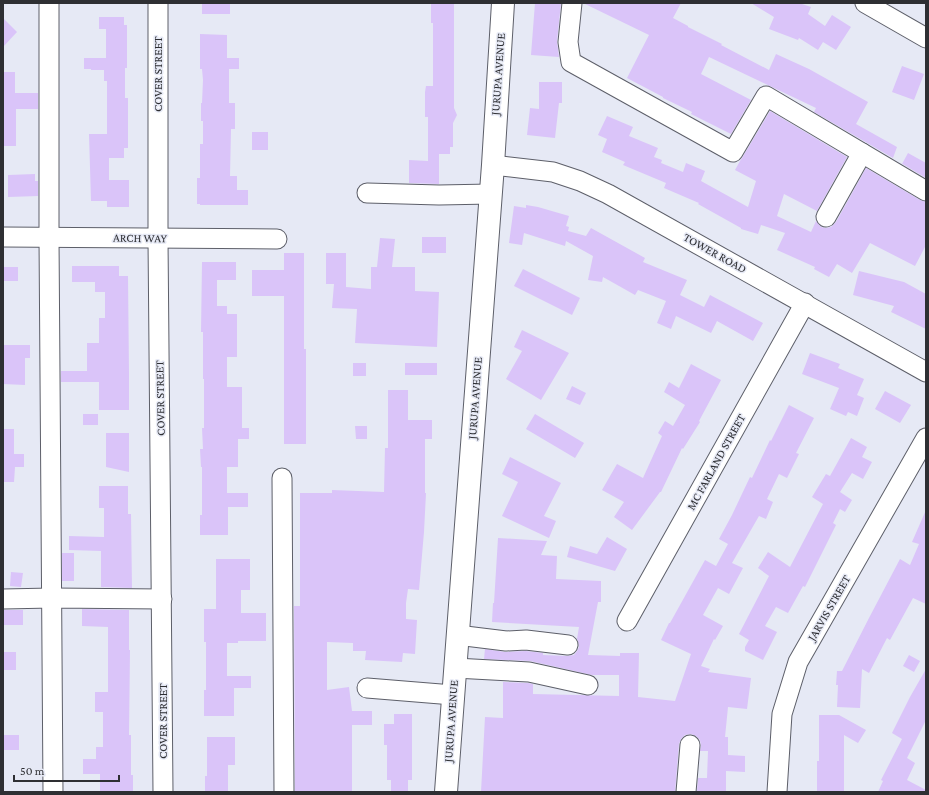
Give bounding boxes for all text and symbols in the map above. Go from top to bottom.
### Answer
street label: JURUPA AVENUE [488,32,508,117]
street label: COVER STREET [151,36,165,112]
street label: TOWER ROAD [681,230,749,276]
street label: ARCH WAY [113,231,168,245]
street label: JURUPA AVENUE [465,356,485,441]
street label: COVER STREET [152,360,168,436]
street label: MC FARLAND STREET [684,411,748,512]
street label: JARVIS STREET [804,572,854,644]
street label: JURUPA AVENUE [441,679,461,764]
street label: COVER STREET [156,683,170,759]
scale bar [14,757,119,783]
text: 50 m [20,764,45,778]

